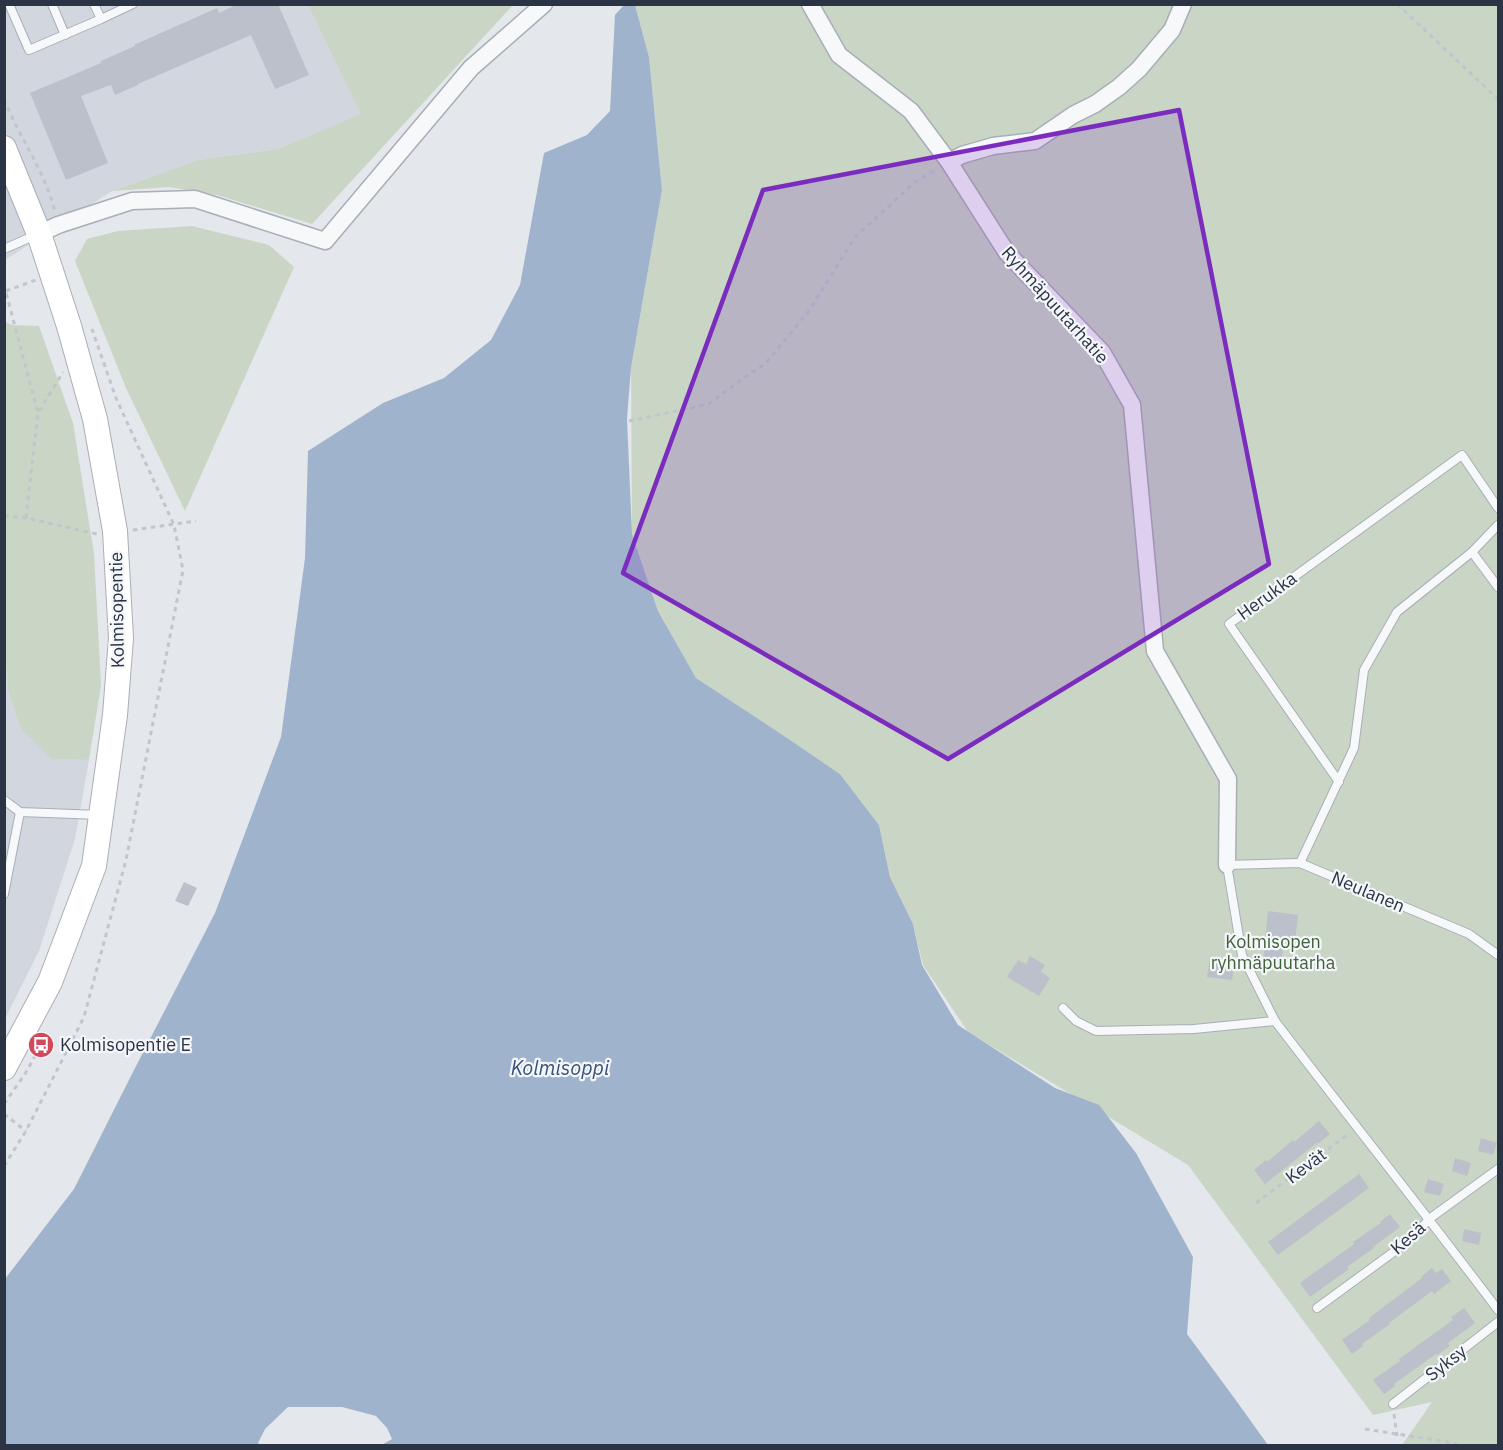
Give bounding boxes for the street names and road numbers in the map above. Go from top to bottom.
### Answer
street label: Ryhmäpuutarhatie [997,241,1114,368]
street label: Kolmisopentie [104,552,129,668]
street label: Herukka [1232,566,1301,625]
street label: Neulanen [1328,866,1408,917]
street label: Kevät [1281,1143,1331,1188]
street label: Kesä [1385,1216,1430,1259]
street label: Syksy [1420,1339,1471,1386]

